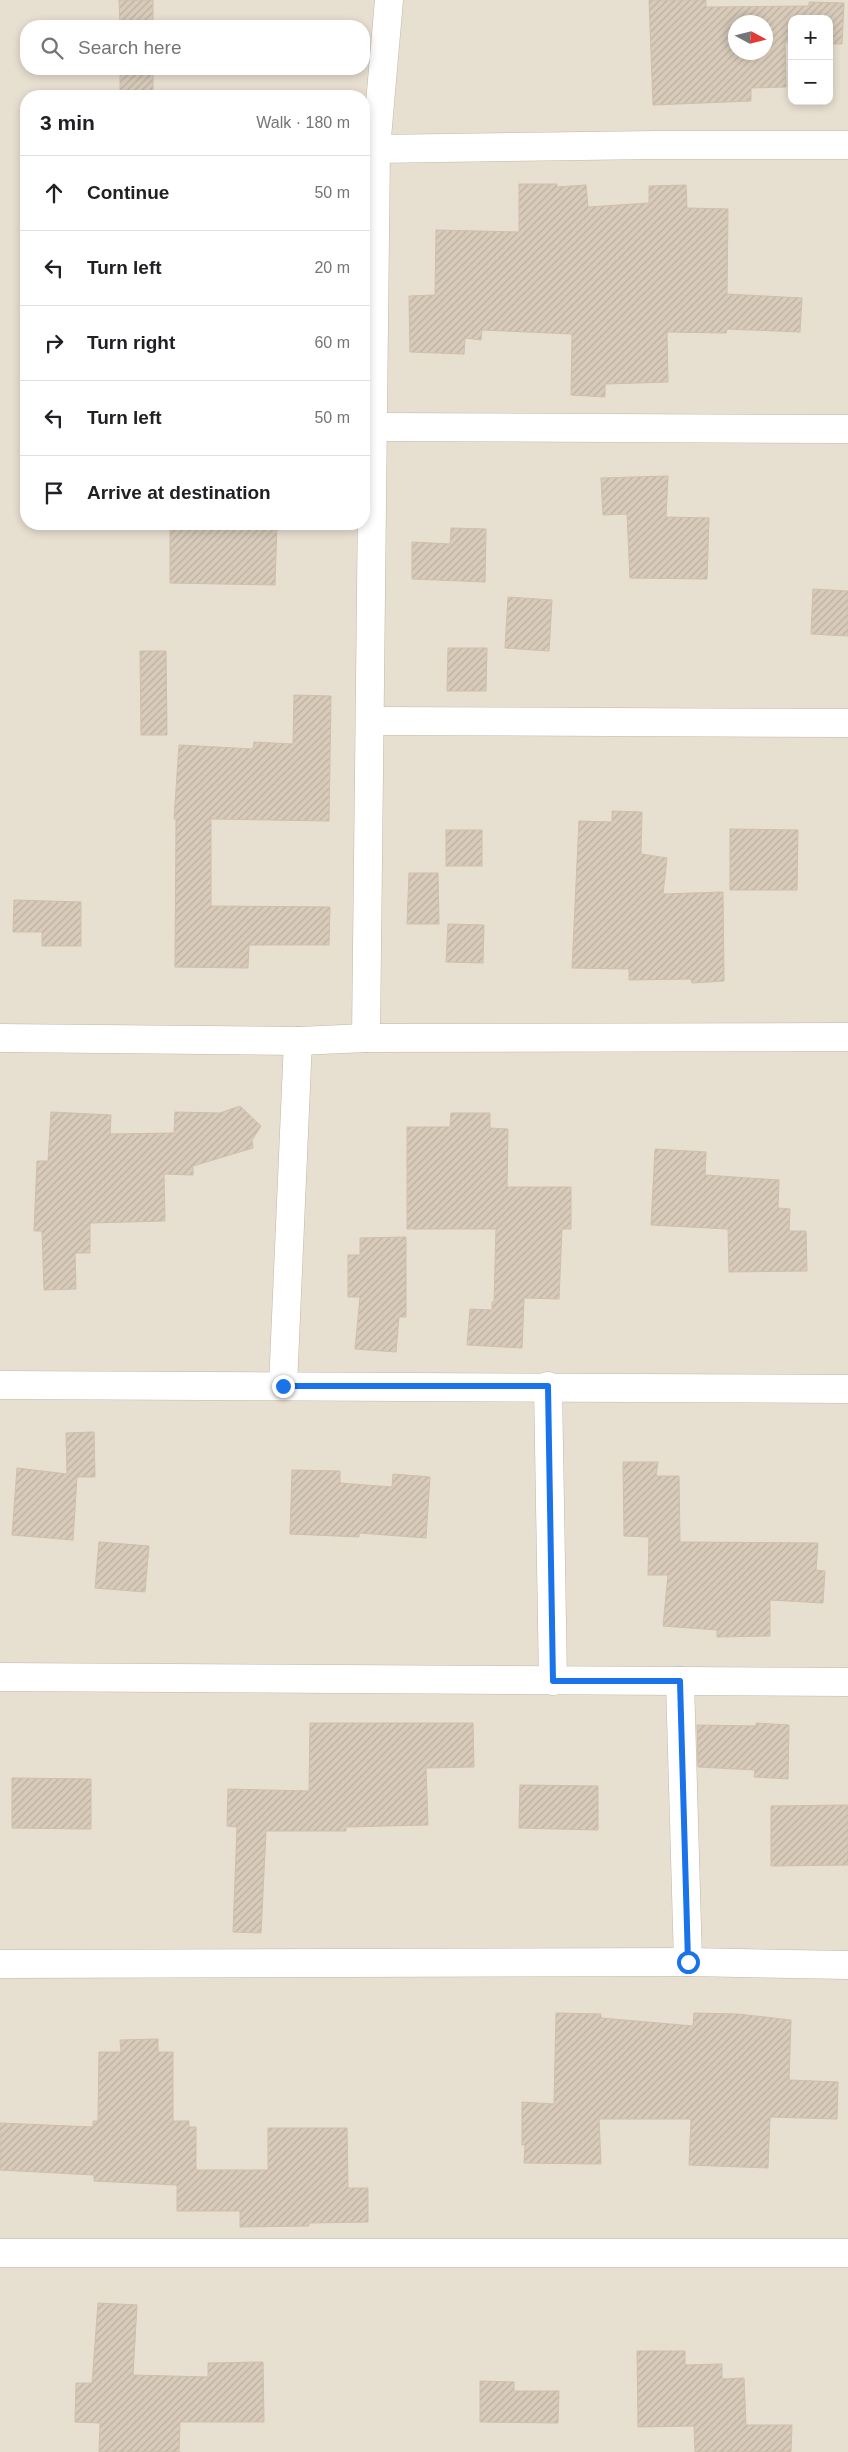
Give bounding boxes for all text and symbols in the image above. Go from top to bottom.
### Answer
north arrow [728,15,773,60]
map controls [788,15,833,105]
button: + [788,15,833,60]
search box [20,20,370,75]
icon: search [38,34,66,62]
text: Search here [78,37,182,58]
button: − [788,60,833,105]
text: 3 min [40,111,95,134]
text: Walk · 180 m [256,114,350,131]
icon: ahead [40,179,68,207]
text: Continue [87,182,169,203]
text: 50 m [314,184,350,201]
icon: left [40,254,68,282]
text: Turn left [87,257,162,278]
text: 20 m [314,259,350,276]
icon: right [40,329,68,357]
text: Turn right [87,332,175,353]
text: 60 m [314,334,350,351]
icon: left [40,404,68,432]
text: Turn left [87,407,162,428]
text: 50 m [314,409,350,426]
icon: arrive [40,479,68,507]
text: Arrive at destination [87,482,271,503]
route end [272,1375,295,1398]
route start [677,1951,700,1974]

